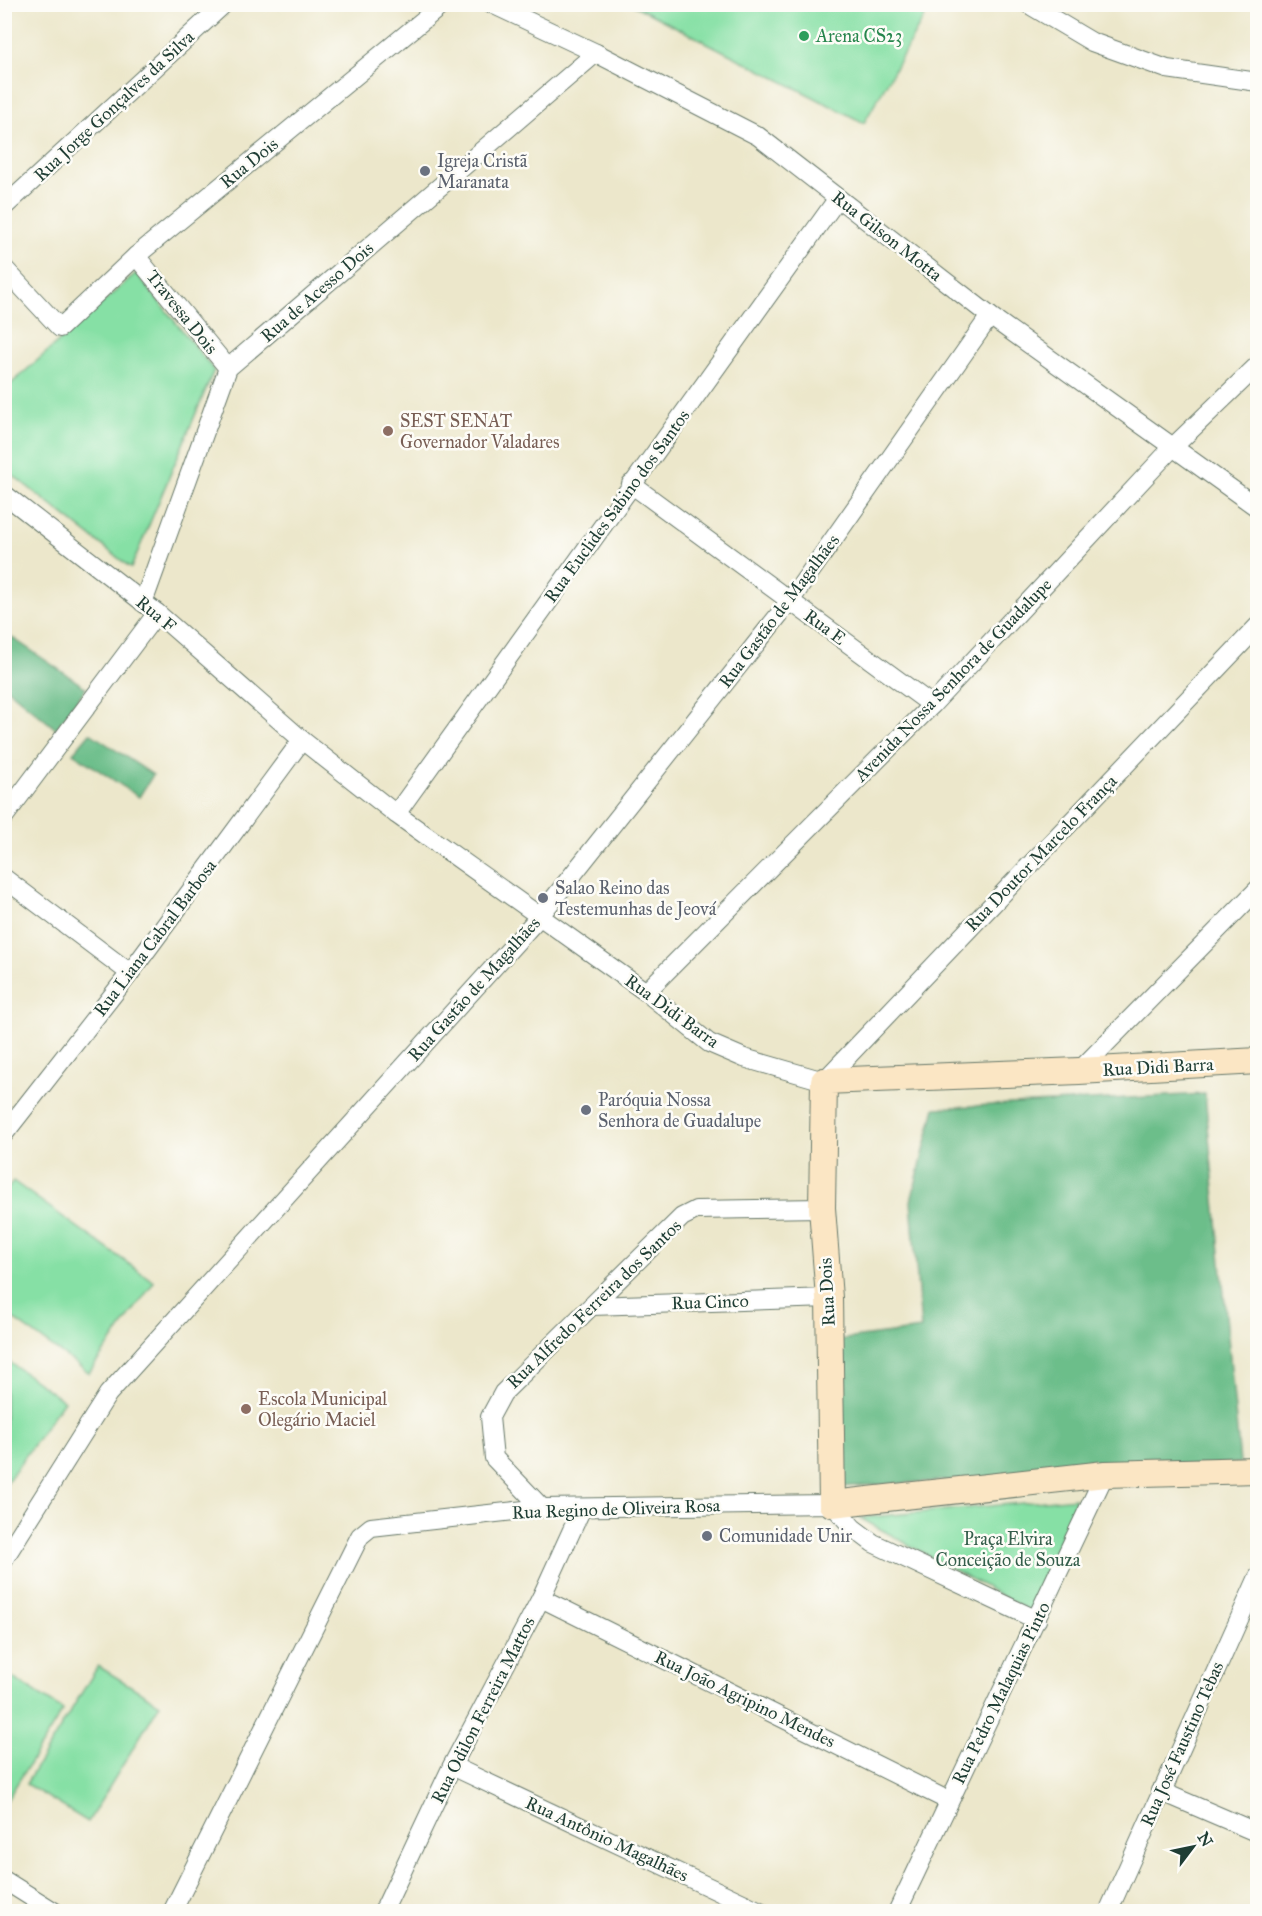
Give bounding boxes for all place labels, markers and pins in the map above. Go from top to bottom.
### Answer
place label: Arena CS23 [815,25,902,47]
marker: Arena CS23 [797,29,811,43]
place label: Igreja Cristã Maranata [437,150,528,193]
marker: Igreja Cristã Maranata [418,164,432,178]
place label: SEST SENAT Governador Valadares [400,410,560,453]
marker: SEST SENAT Governador Valadares [381,424,395,438]
place label: Salao Reino das Testemunhas de Jeová [555,877,717,921]
marker: Salao Reino das Testemunhas de Jeová [536,891,550,905]
place label: Paróquia Nossa Senhora de Guadalupe [598,1089,761,1132]
marker: Paróquia Nossa Senhora de Guadalupe [579,1103,593,1117]
place label: Escola Municipal Olegário Maciel [258,1388,387,1432]
marker: Escola Municipal Olegário Maciel [239,1402,253,1416]
place label: Comunidade Unir [719,1525,852,1547]
marker: Comunidade Unir [700,1529,714,1543]

